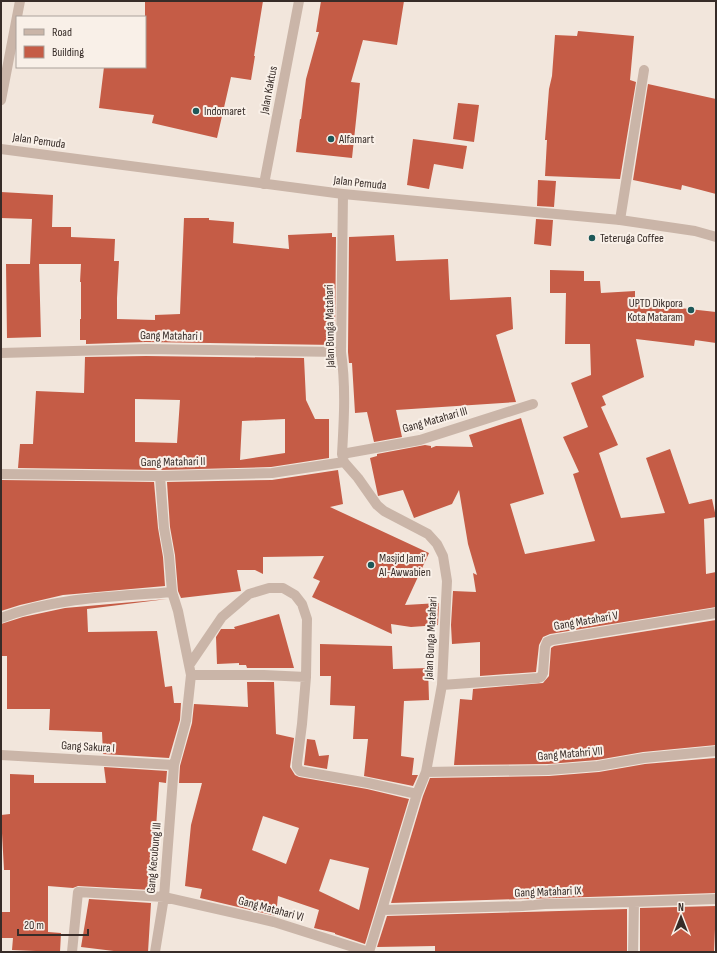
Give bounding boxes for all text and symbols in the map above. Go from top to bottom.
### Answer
legend [16,16,146,68]
text: Road [52,25,72,40]
text: Building [52,45,84,60]
street label: Jalan Kaktus [257,65,281,116]
place label: Indomaret [204,104,246,119]
marker: Indomaret [191,106,201,116]
street label: Jalan Pemuda [11,130,67,152]
place label: Alfamart [338,132,374,147]
marker: Alfamart [326,134,336,144]
street label: Jalan Pemuda [332,173,388,193]
place label: Teteruga Coffee [600,231,664,246]
marker: Teteruga Coffee [587,233,597,243]
street label: Jalan Bunga Matahari [322,284,338,369]
place label: UPTD Dikpora Kota Mataram [627,296,683,325]
marker: UPTD Dikpora Kota Mataram [686,305,696,315]
street label: Gang Matahari I [140,328,202,344]
street label: Gang Matahari III [401,404,469,436]
street label: Gang Matahari II [141,454,205,470]
place label: Masjid Jami' Al-Awwabien [378,551,431,580]
marker: Masjid Jami' Al-Awwabien [366,560,376,570]
street label: Jalan Bunga Matahari [421,596,441,681]
street label: Gang Matahari V [553,608,620,634]
street label: Gang Sakura I [61,738,115,756]
street label: Gang Matahri VII [537,744,603,764]
street label: Gang Kecubung III [143,822,165,894]
street label: Gang Matahari IX [514,883,583,901]
street label: Gang Matahari VI [236,893,306,925]
north arrow [661,897,701,937]
text: N [678,901,684,914]
scale bar [18,911,88,937]
text: 20 m [24,918,44,933]

